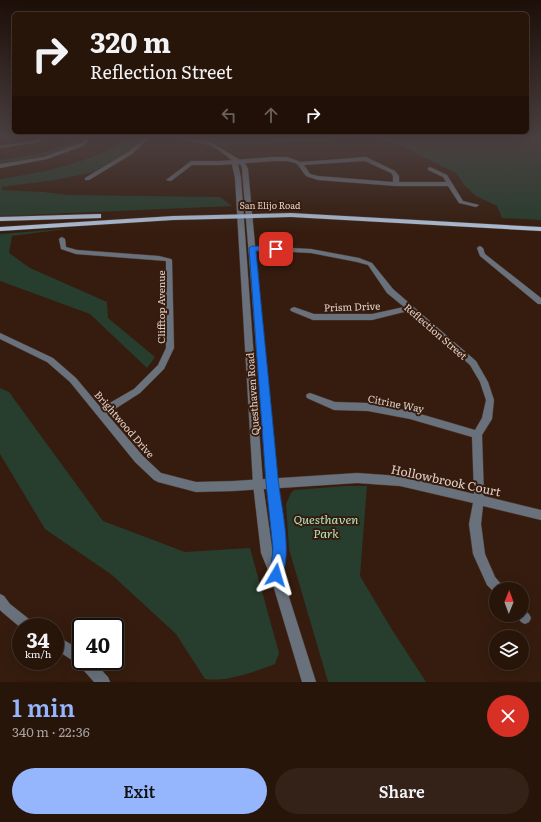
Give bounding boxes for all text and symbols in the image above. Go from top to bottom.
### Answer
text: 320 m [90,20,171,62]
icon: right [24,28,76,80]
text: Reflection Street [90,58,233,85]
icon: left [218,104,240,126]
icon: ahead [260,104,282,126]
icon: right [302,104,324,126]
street label: San Elijo Road [239,198,301,212]
pin [259,232,293,266]
icon: arrive [265,238,287,260]
street label: Clifftop Avenue [153,270,168,344]
street label: Prism Drive [323,298,381,314]
street label: Reflection Street [401,299,471,363]
street label: Questhaven Road [242,352,262,436]
street label: Brightwood Drive [92,387,158,461]
street label: Citrine Way [367,390,426,416]
street label: Hollowbrook Court [389,460,503,500]
park label: Questhaven Park [294,510,358,542]
position arrow [255,554,297,596]
north arrow [489,582,529,622]
map controls [489,582,529,670]
speed limit sign: 40 [72,618,124,670]
text: 34 [26,624,50,654]
button: layers [489,630,529,670]
text: km/h [25,646,51,661]
text: 1 min [12,689,75,724]
button: close [487,695,529,737]
text: 340 m · 22:36 [12,722,90,741]
button: Exit [12,768,267,814]
button: Share [275,768,529,814]

